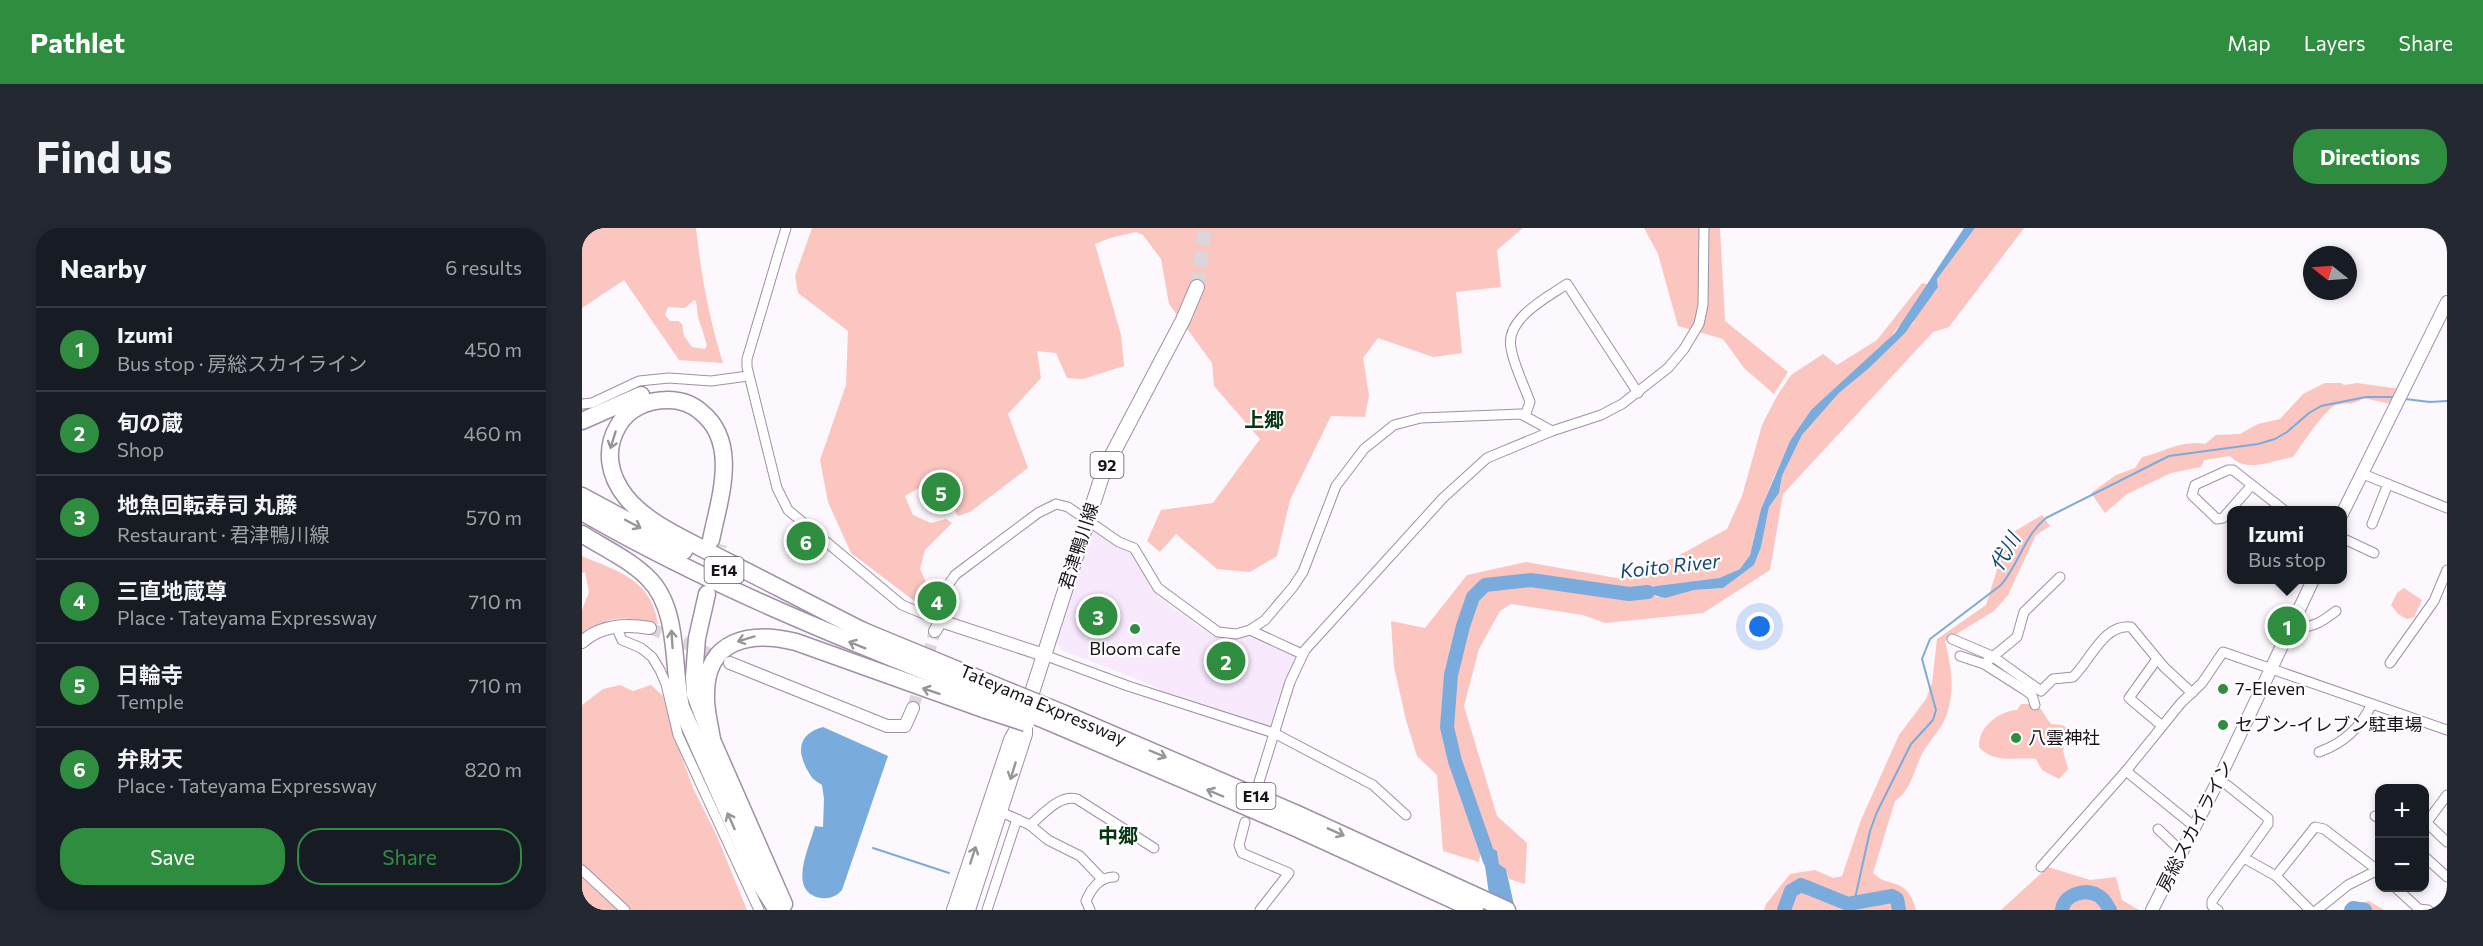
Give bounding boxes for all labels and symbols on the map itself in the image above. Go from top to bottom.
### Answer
north arrow [2303,246,2357,300]
district label: 上郷 [1244,407,1284,431]
one-way arrow [607,430,618,449]
road number: 92 [1090,452,1124,478]
pin: 5 [922,470,960,514]
street label: 君津鴨川線 [1054,499,1102,592]
one-way arrow [624,518,641,530]
pin: 6 [786,518,826,564]
water label: 代川 [1984,526,2026,575]
water label: Koito River [1619,548,1722,582]
road number: E14 [704,557,744,583]
pin: 4 [918,578,956,623]
pin: 3 [1078,594,1118,638]
pin: 1 [2268,604,2306,648]
your location [1745,612,1774,641]
marker: Bloom cafe [1128,622,1142,636]
one-way arrow [666,629,677,649]
one-way arrow [737,634,756,645]
place label: Bloom cafe [1089,637,1181,659]
pin: 2 [1206,638,1246,684]
one-way arrow [848,639,867,650]
street label: Tateyama Expressway [957,659,1130,749]
place label: 7-Eleven [2235,677,2305,699]
marker: 7-Eleven [2216,682,2230,696]
one-way arrow [922,684,941,695]
place label: セブン-イレブン駐車場 [2235,713,2423,735]
marker: セブン-イレブン駐車場 [2216,718,2230,732]
place label: 八雲神社 [2028,726,2100,748]
marker: 八雲神社 [2009,731,2023,745]
one-way arrow [1148,748,1166,760]
street label: 房総スカイライン [2152,756,2237,895]
one-way arrow [1007,761,1018,780]
road number: E14 [1236,783,1276,809]
one-way arrow [1206,787,1224,798]
one-way arrow [725,812,737,830]
district label: 中郷 [1098,823,1138,847]
one-way arrow [1327,826,1345,838]
one-way arrow [969,846,980,865]

